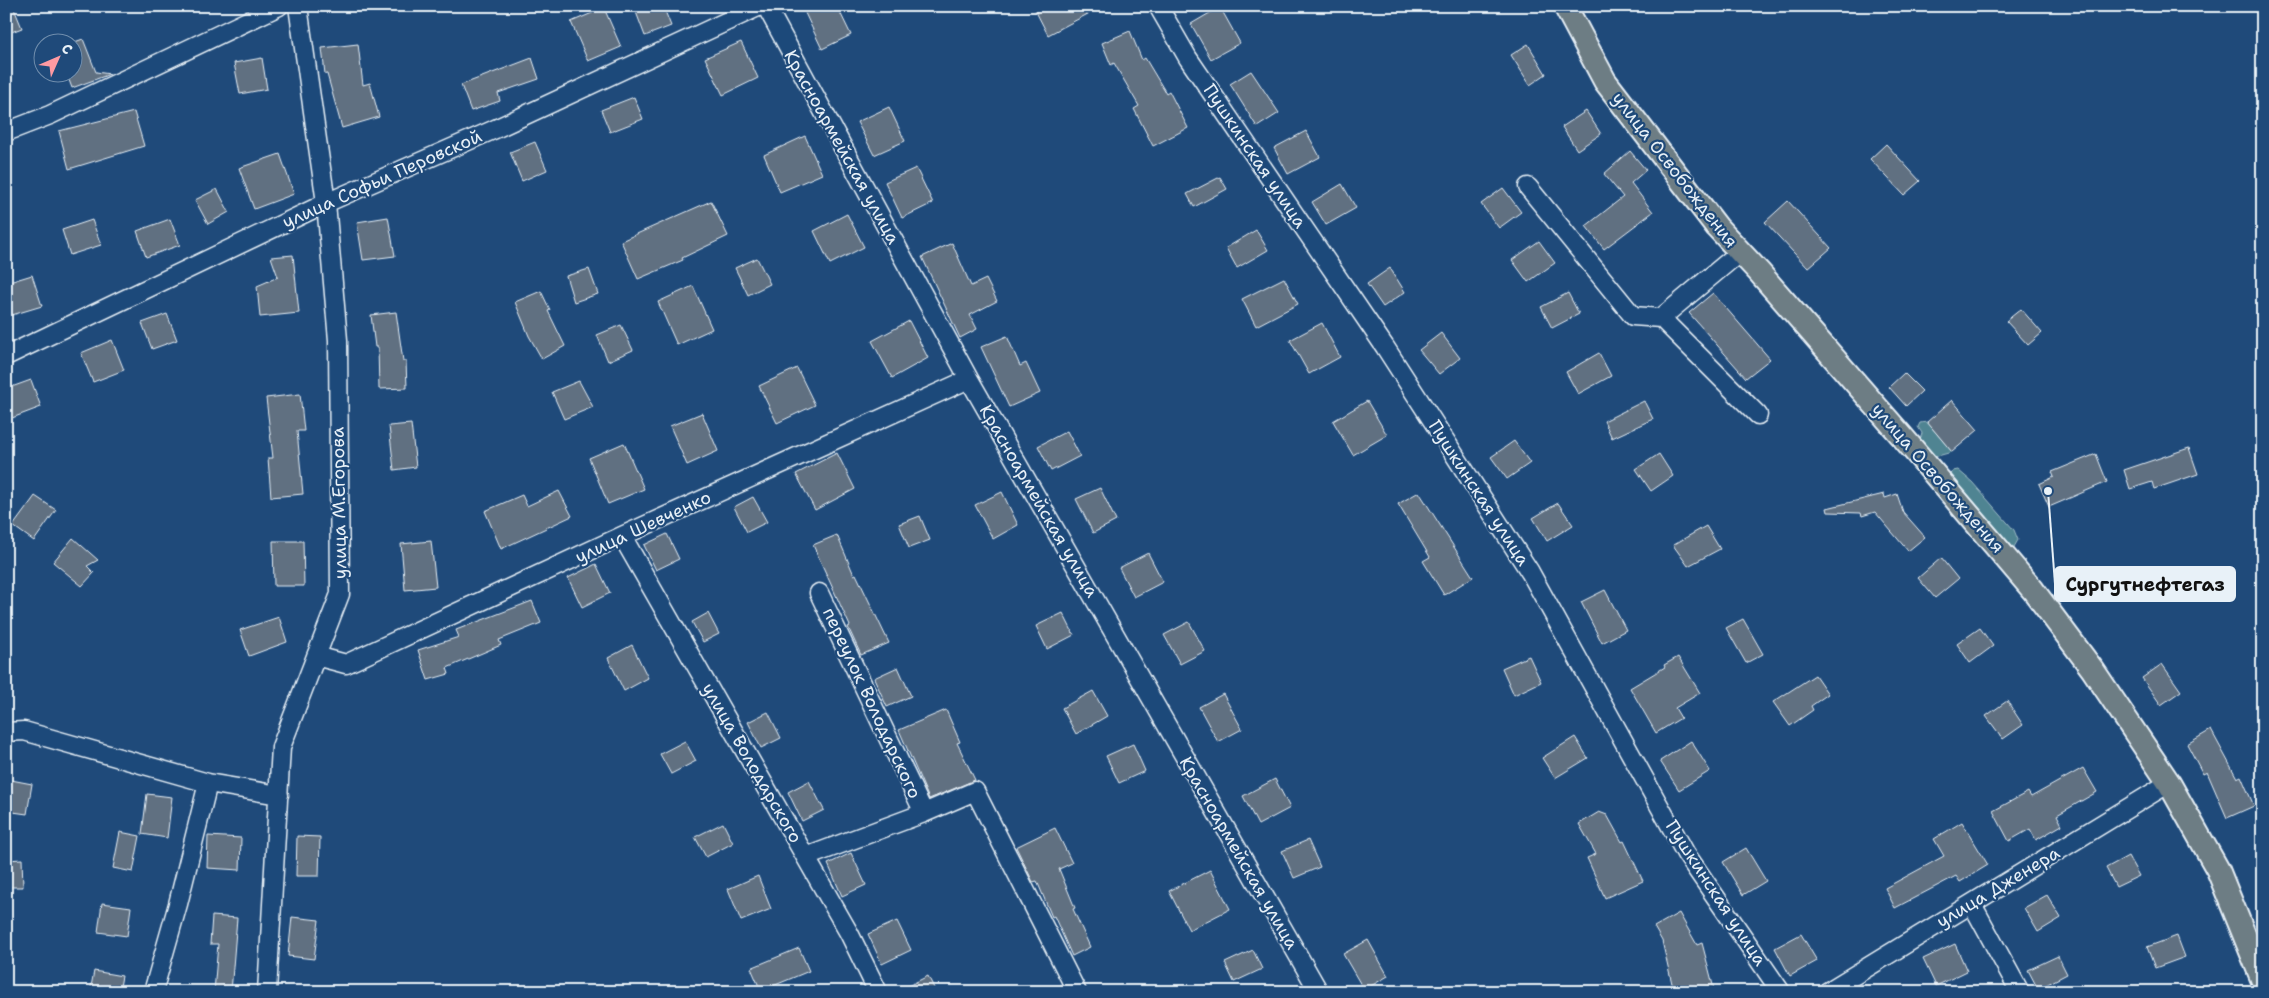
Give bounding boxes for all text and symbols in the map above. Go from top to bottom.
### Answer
north arrow [32,32,82,82]
text: С [58,39,77,58]
street label: Красноармейская улица [778,45,906,249]
street label: Пушкинская улица [1198,79,1312,233]
street label: улица Освобождения [1607,87,1743,253]
street label: улица Софьи Перовской [278,124,486,234]
street label: улица Освобождения [1866,398,2010,558]
street label: Красноармейская улица [974,400,1104,602]
street label: Пушкинская улица [1423,415,1535,571]
street label: улица М.Егорова [326,427,352,579]
street label: улица Шевченко [571,485,715,569]
callout: Сургутнефтегаз [2055,567,2235,601]
text: Сургутнефтегаз [2065,572,2225,597]
street label: переулок Володарского [817,604,927,802]
street label: улица Володарского [696,679,808,847]
street label: Красноармейская улица [1174,752,1304,954]
street label: Пушкинская улица [1660,815,1772,971]
street label: улица Дженера [1932,841,2064,933]

